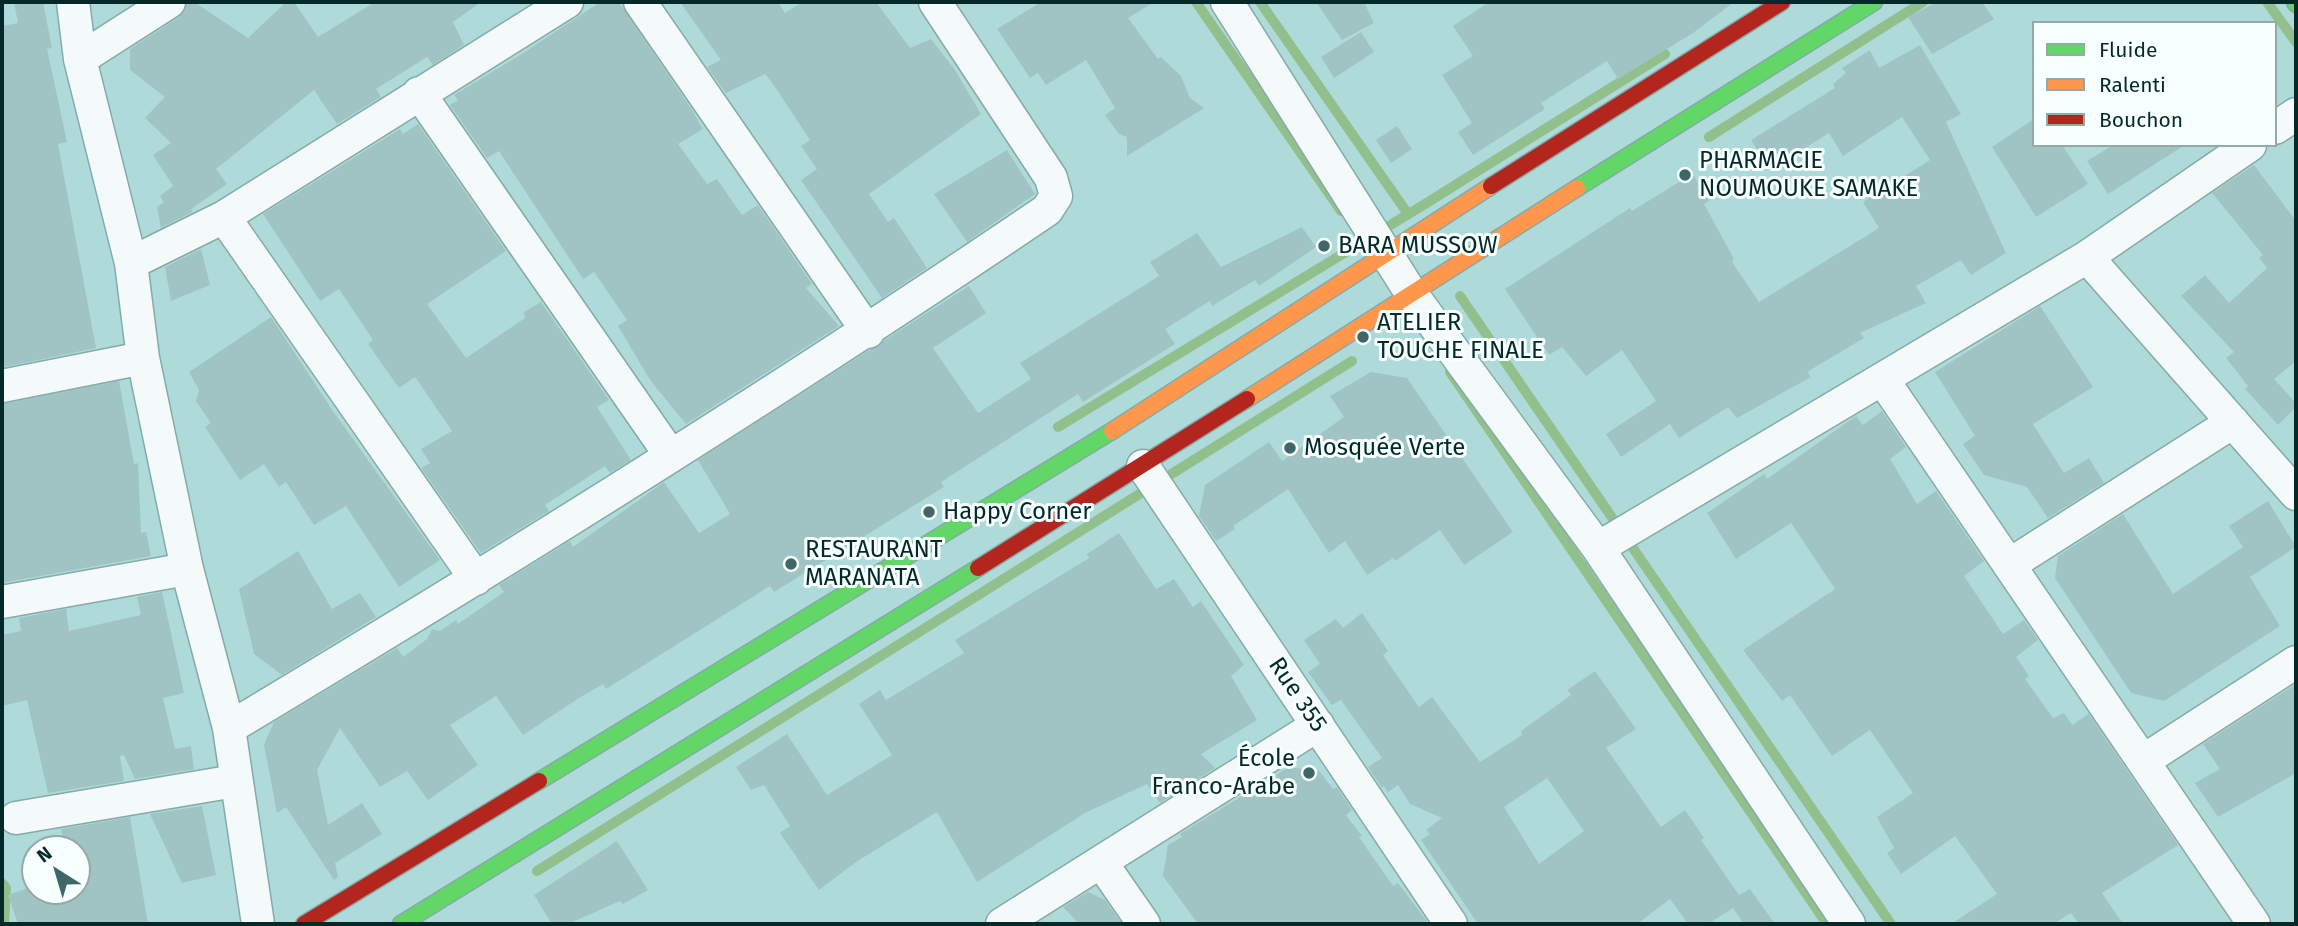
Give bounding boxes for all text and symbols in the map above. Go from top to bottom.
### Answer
legend [2032,21,2277,147]
text: Fluide [2099,37,2157,63]
text: Ralenti [2099,72,2166,98]
text: Bouchon [2099,107,2183,133]
place label: PHARMACIE NOUMOUKE SAMAKE [1699,147,1918,203]
marker: PHARMACIE NOUMOUKE SAMAKE [1677,167,1693,183]
place label: BARA MUSSOW [1338,232,1498,260]
marker: BARA MUSSOW [1316,238,1332,254]
place label: ATELIER TOUCHE FINALE [1377,309,1544,365]
marker: ATELIER TOUCHE FINALE [1355,329,1371,345]
place label: Mosquée Verte [1304,434,1465,462]
marker: Mosquée Verte [1282,440,1298,456]
place label: Happy Corner [943,498,1092,526]
marker: Happy Corner [921,504,937,520]
place label: RESTAURANT MARANATA [805,536,942,592]
marker: RESTAURANT MARANATA [783,556,799,572]
street label: Rue 355 [1262,652,1332,738]
place label: École Franco-Arabe [1152,745,1295,801]
marker: École Franco-Arabe [1301,765,1317,781]
north arrow [21,835,91,905]
text: N [32,841,56,867]

